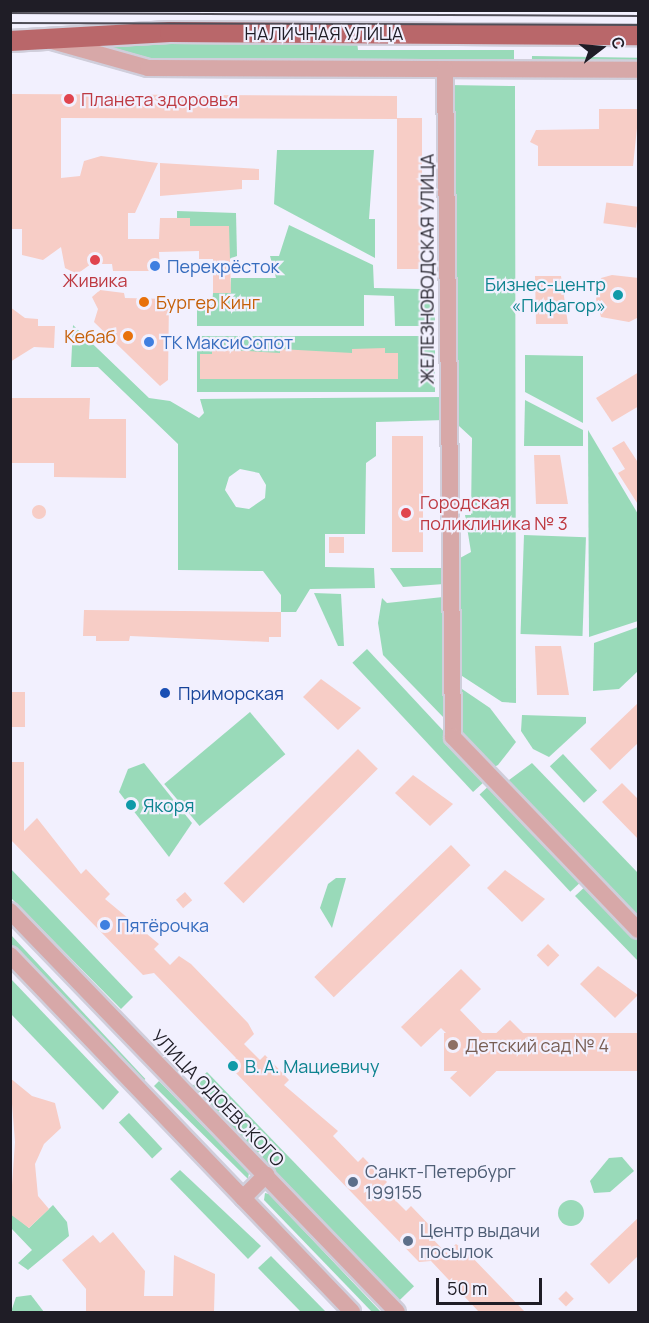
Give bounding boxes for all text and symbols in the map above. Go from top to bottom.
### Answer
north arrow [571,18,631,78]
street label: НАЛИЧНАЯ УЛИЦА [245,22,403,44]
text: С [606,34,631,52]
place label: Планета здоровья [81,88,238,110]
marker: Планета здоровья [62,92,76,106]
street label: ЖЕЛЕЗНОВОДСКАЯ УЛИЦА [416,154,438,384]
marker: Живика [88,253,102,267]
place label: Перекрёсток [167,255,279,277]
marker: Перекрёсток [148,259,162,273]
place label: Живика [62,269,128,291]
place label: Бизнес-центр «Пифагор» [485,274,606,316]
marker: Бизнес-центр «Пифагор» [611,288,625,302]
place label: Бургер Кинг [156,291,260,313]
marker: Бургер Кинг [137,295,151,309]
place label: Кебаб [64,325,116,347]
marker: Кебаб [121,329,135,343]
place label: ТК МаксиСопот [161,331,293,353]
marker: ТК МаксиСопот [142,335,156,349]
place label: Городская поликлиника № 3 [420,492,568,534]
marker: Городская поликлиника № 3 [397,504,415,522]
place label: Приморская [178,682,284,704]
marker: Приморская [156,684,174,702]
place label: Якоря [143,794,194,816]
marker: Якоря [124,798,138,812]
place label: Пятёрочка [117,914,209,936]
marker: Пятёрочка [98,918,112,932]
street label: УЛИЦА ОДОЕВСКОГО [147,1025,289,1171]
place label: Детский сад № 4 [465,1034,609,1056]
marker: Детский сад № 4 [446,1038,460,1052]
place label: В. А. Мациевичу [245,1055,379,1077]
marker: В. А. Мациевичу [226,1059,240,1073]
place label: Санкт-Петербург 199155 [365,1161,516,1204]
marker: Санкт-Петербург 199155 [346,1175,360,1189]
place label: Центр выдачи посылок [420,1220,540,1262]
marker: Центр выдачи посылок [401,1234,415,1248]
scale bar [439,1266,546,1304]
text: 50 m [447,1276,487,1300]

